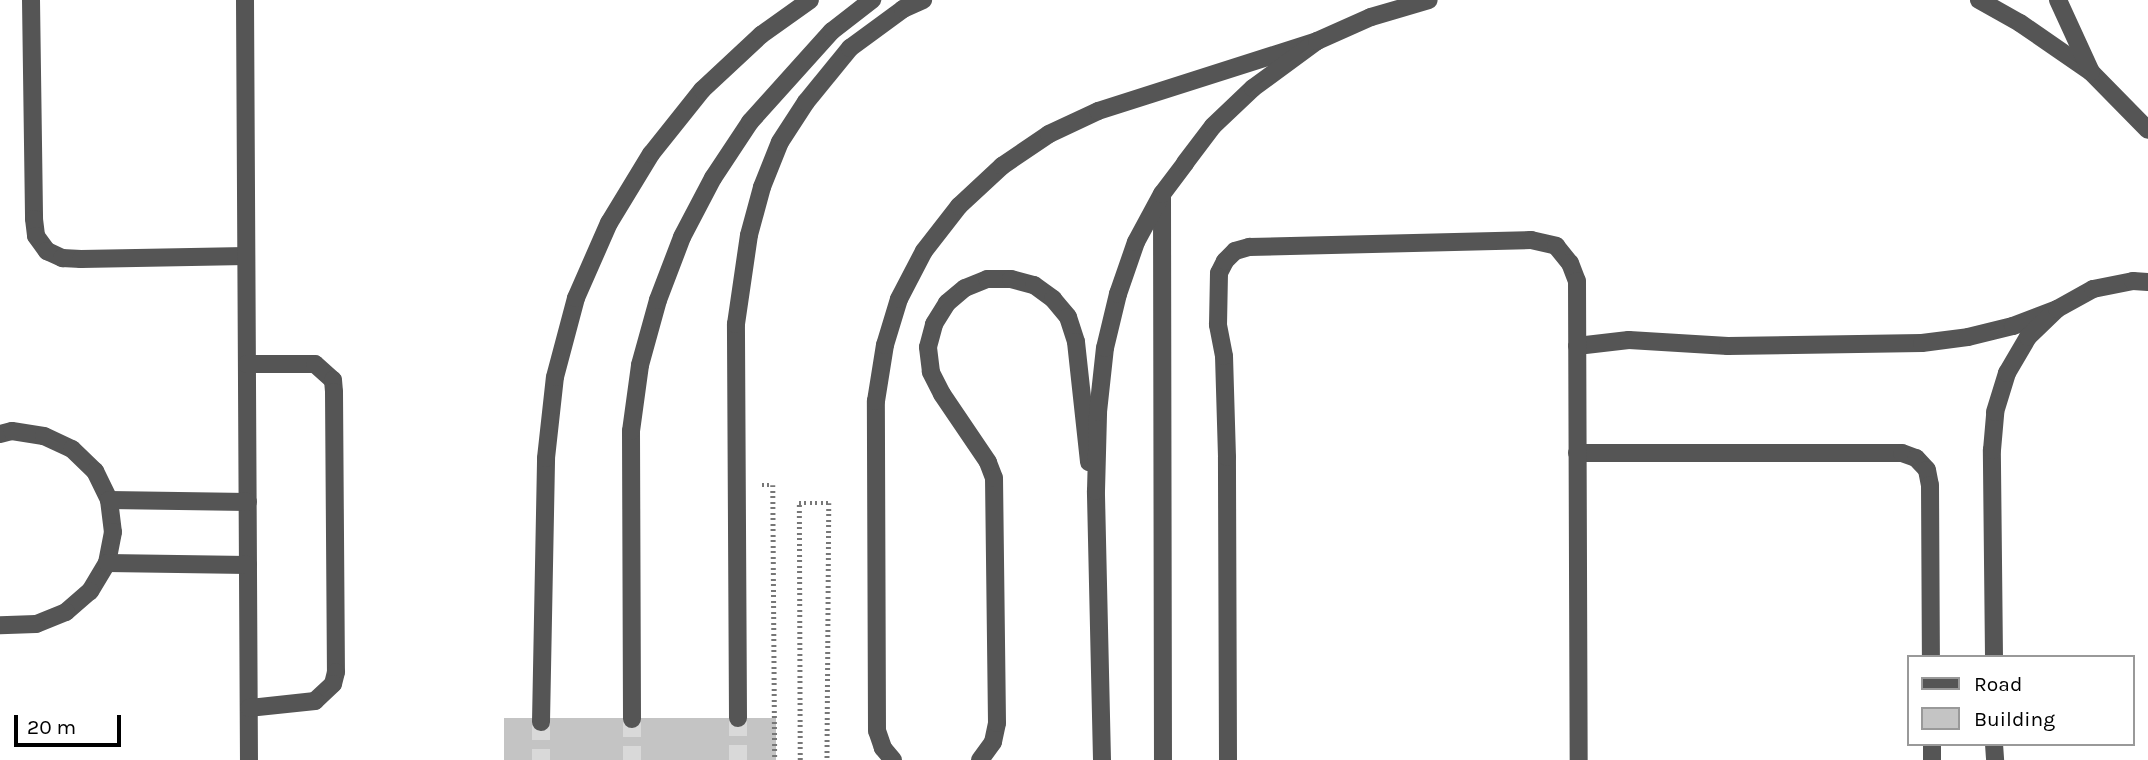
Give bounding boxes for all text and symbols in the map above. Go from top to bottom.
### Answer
legend [1906,655,2134,746]
text: Road [1974,672,2022,696]
scale bar [18,700,124,744]
text: Building [1974,707,2055,731]
text: 20 m [27,715,76,739]

